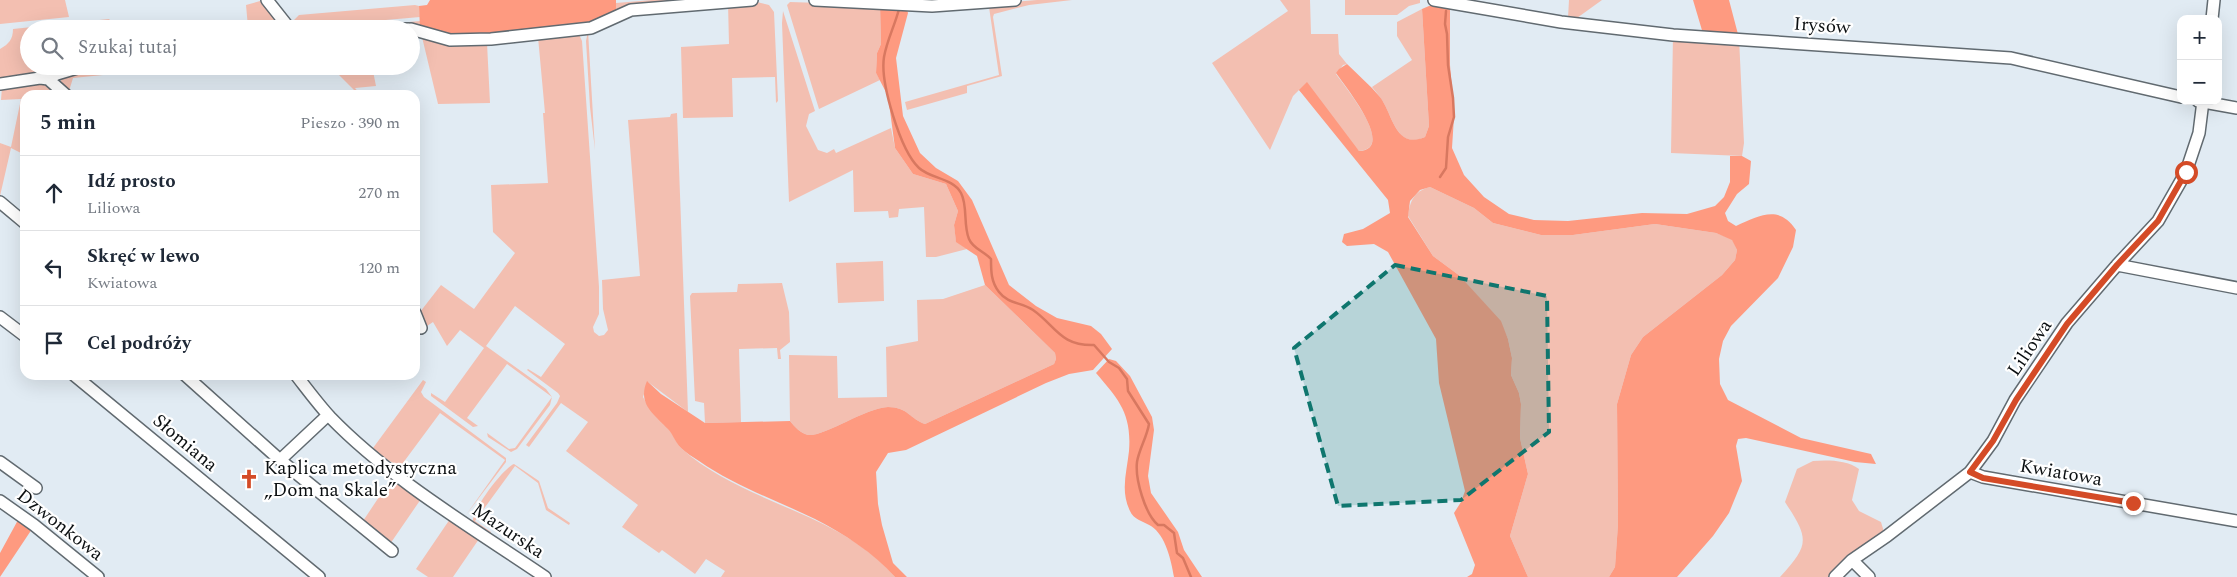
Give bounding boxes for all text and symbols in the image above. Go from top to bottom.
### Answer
street label: Irysów [1793,10,1852,42]
map controls [2177,15,2222,105]
button: + [2177,15,2222,60]
search box [20,20,420,75]
text: Szukaj tutaj [78,33,178,62]
icon: search [38,34,66,62]
button: − [2177,60,2222,105]
text: 5 min [40,107,96,139]
text: Pieszo · 390 m [300,111,400,135]
route start [2175,161,2198,184]
text: Idź prosto [87,167,176,196]
icon: ahead [40,179,68,207]
text: 270 m [358,181,400,205]
text: Liliowa [87,196,140,220]
text: Skręć w lewo [87,242,200,271]
icon: left [40,254,68,282]
text: 120 m [358,256,400,280]
text: Kwiatowa [87,271,157,295]
street label: Liliowa [2000,313,2060,382]
icon: arrive [40,329,68,357]
text: Cel podróży [87,329,191,358]
street label: Słomiana [146,407,225,480]
street label: Kwiatowa [2017,451,2105,495]
place label: Kaplica metodystyczna „Dom na Skale” [264,454,457,505]
church icon: Kaplica metodystyczna „Dom na Skale” [238,468,260,490]
street label: Dzwonkowa [10,482,110,569]
route end [2122,492,2145,515]
street label: Mazurska [466,496,551,566]

